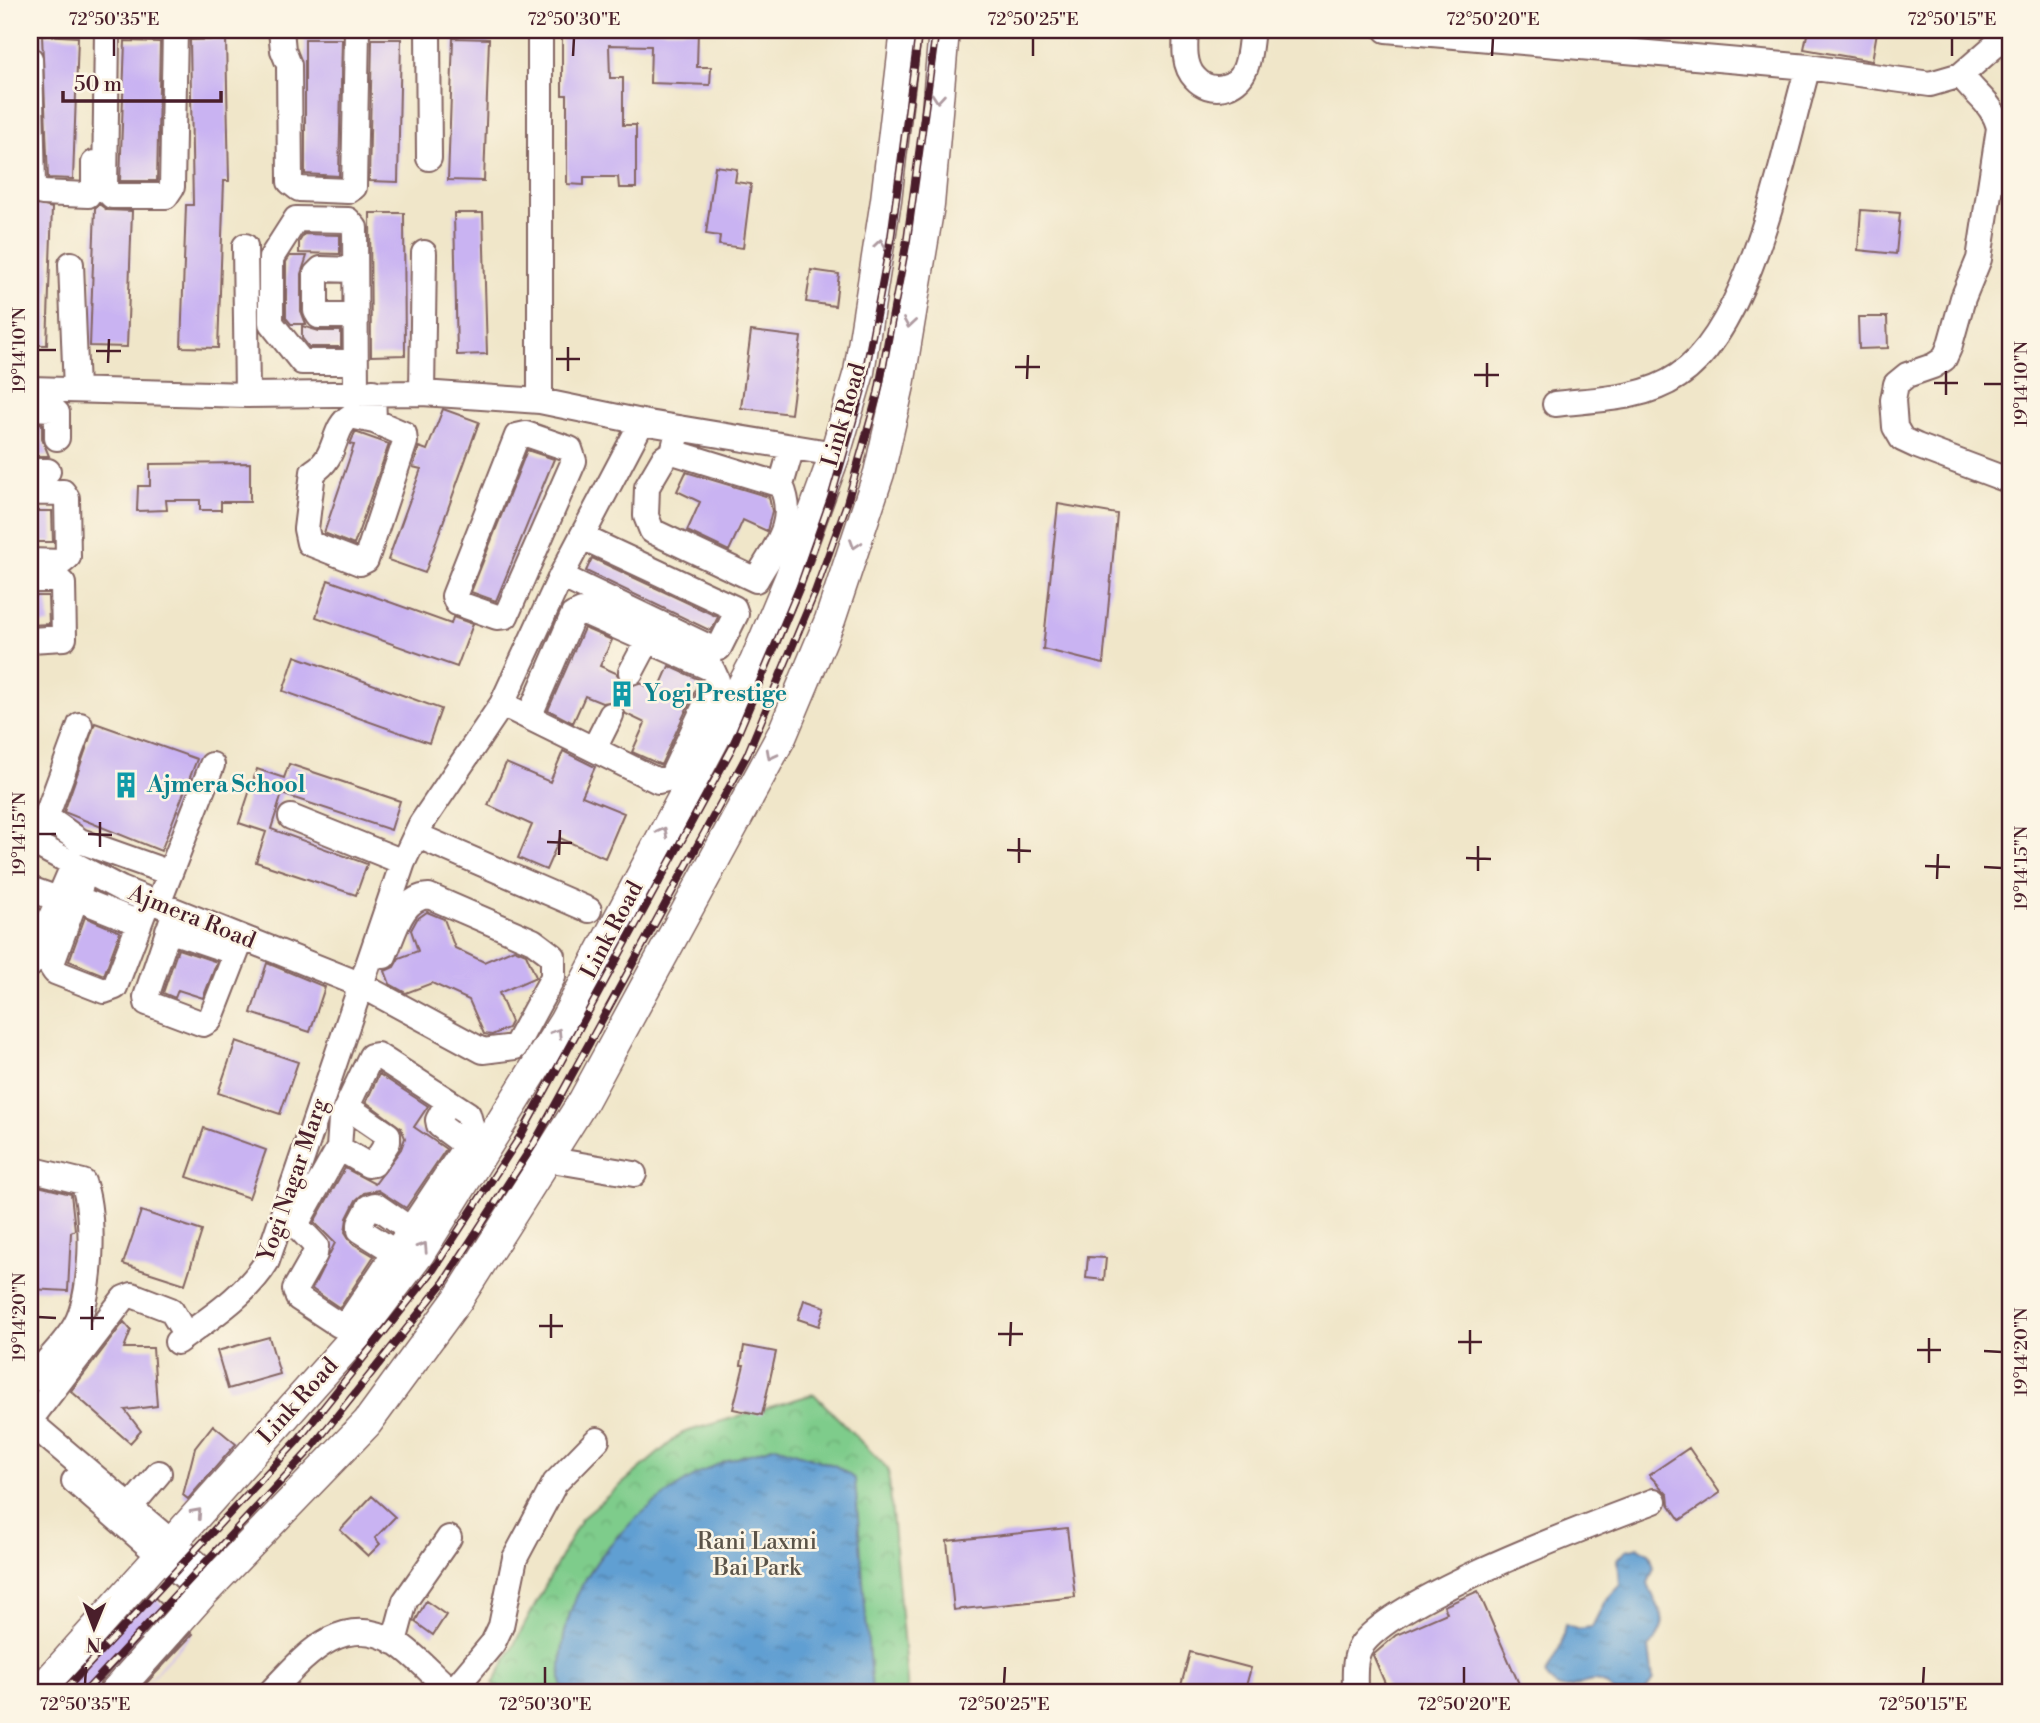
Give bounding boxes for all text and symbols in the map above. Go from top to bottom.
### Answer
text: 72°50'35"E [69,8,159,31]
text: 72°50'30"E [528,8,620,31]
text: 72°50'25"E [987,8,1079,31]
text: 72°50'20"E [1446,8,1540,31]
text: 72°50'15"E [1908,8,1996,31]
scale bar [63,60,220,104]
text: 50 m [74,72,122,98]
one-way arrow [931,93,946,104]
one-way arrow [872,238,887,250]
text: 19°14'10"N [8,306,31,393]
one-way arrow [902,317,917,329]
text: 19°14'10"N [2010,340,2033,427]
street label: Link Road [816,360,872,470]
one-way arrow [849,537,863,549]
building icon: Yogi Prestige [607,679,637,709]
place label: Yogi Prestige [643,680,787,708]
one-way arrow [766,748,779,760]
building icon: Ajmera School [111,770,141,800]
place label: Ajmera School [146,771,306,799]
text: 19°14'15"N [8,791,31,876]
text: 19°14'15"N [2010,825,2033,910]
one-way arrow [655,827,669,840]
street label: Link Road [575,876,649,984]
street label: Ajmera Road [123,878,260,955]
one-way arrow [548,1028,561,1041]
street label: Yogi Nagar Marg [252,1095,334,1266]
one-way arrow [415,1242,428,1255]
text: 19°14'20"N [8,1272,31,1362]
text: 19°14'20"N [2010,1307,2033,1397]
street label: Link Road [252,1352,344,1450]
one-way arrow [188,1508,201,1521]
park label: Rani Laxmi Bai Park [697,1528,817,1582]
north arrow [60,1594,130,1664]
text: N [86,1632,101,1656]
text: 72°50'35"E [40,1693,130,1716]
text: 72°50'30"E [499,1693,591,1716]
text: 72°50'25"E [958,1693,1050,1716]
text: 72°50'20"E [1417,1693,1511,1716]
text: 72°50'15"E [1879,1693,1967,1716]

